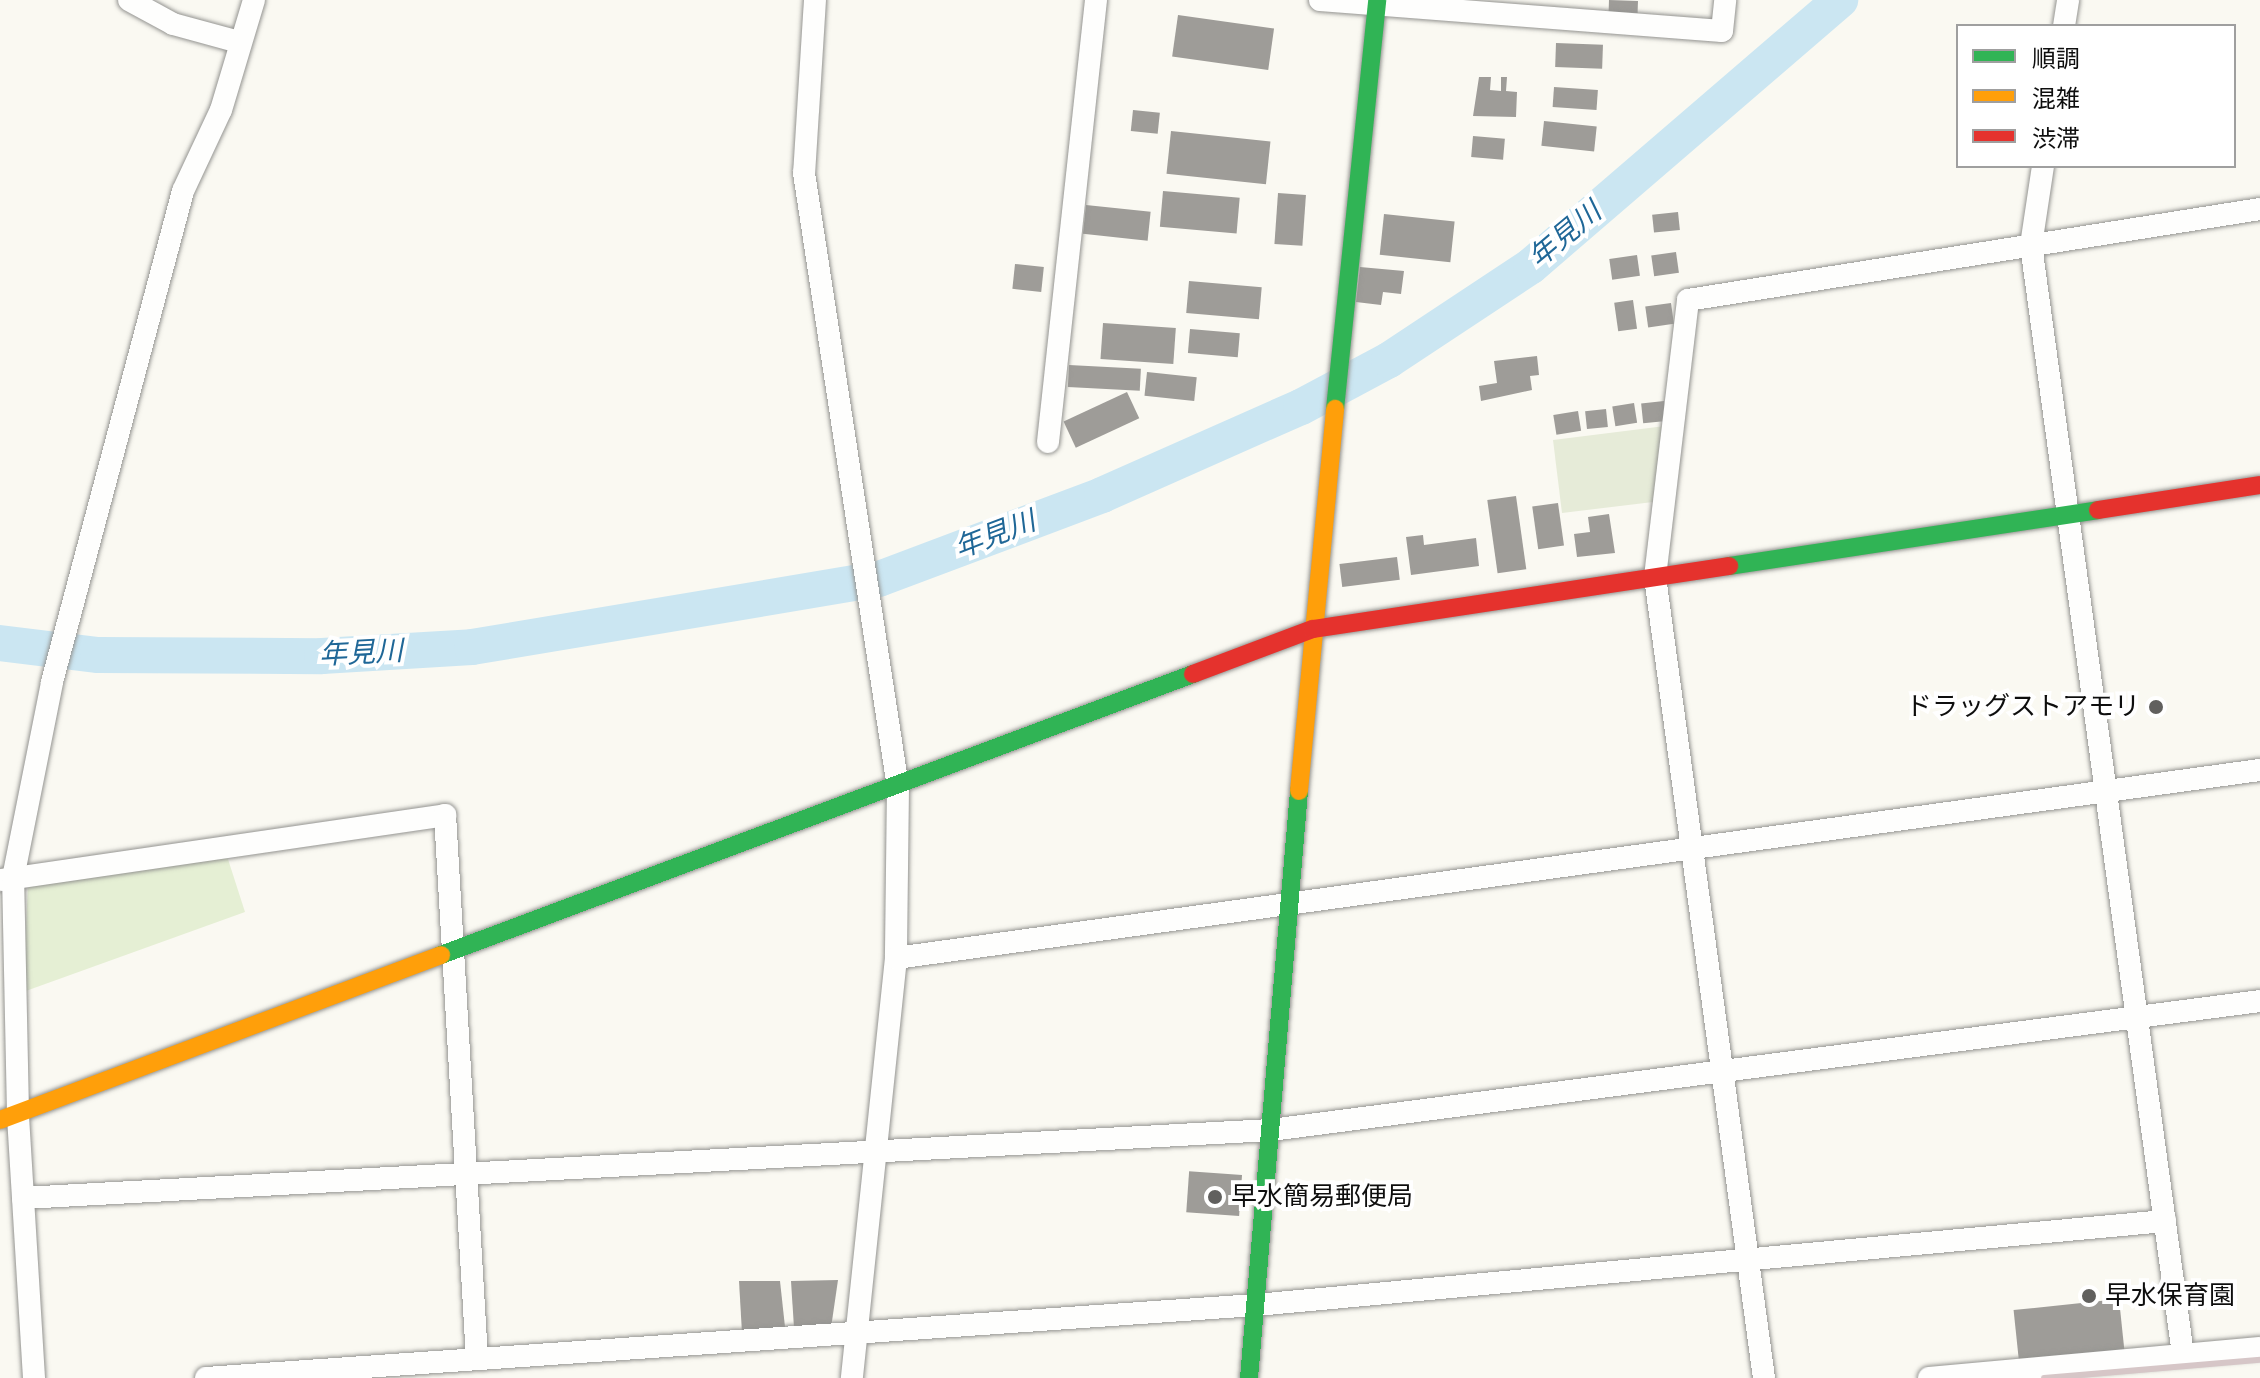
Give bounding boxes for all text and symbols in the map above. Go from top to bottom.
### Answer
legend [1956,24,2236,168]
text: 順調 [2032,44,2080,73]
text: 混雑 [2032,84,2080,113]
text: 渋滞 [2032,124,2080,153]
water label: 年見川 [1522,195,1608,275]
water label: 年見川 [950,504,1040,566]
water label: 年見川 [318,634,404,672]
place label: ドラッグストアモリ [1906,691,2140,723]
marker: ドラッグストアモリ [2147,698,2165,716]
place label: 早水簡易郵便局 [1231,1181,1413,1213]
marker: 早水簡易郵便局 [1206,1188,1224,1206]
place label: 早水保育園 [2105,1280,2235,1312]
marker: 早水保育園 [2080,1287,2098,1305]

